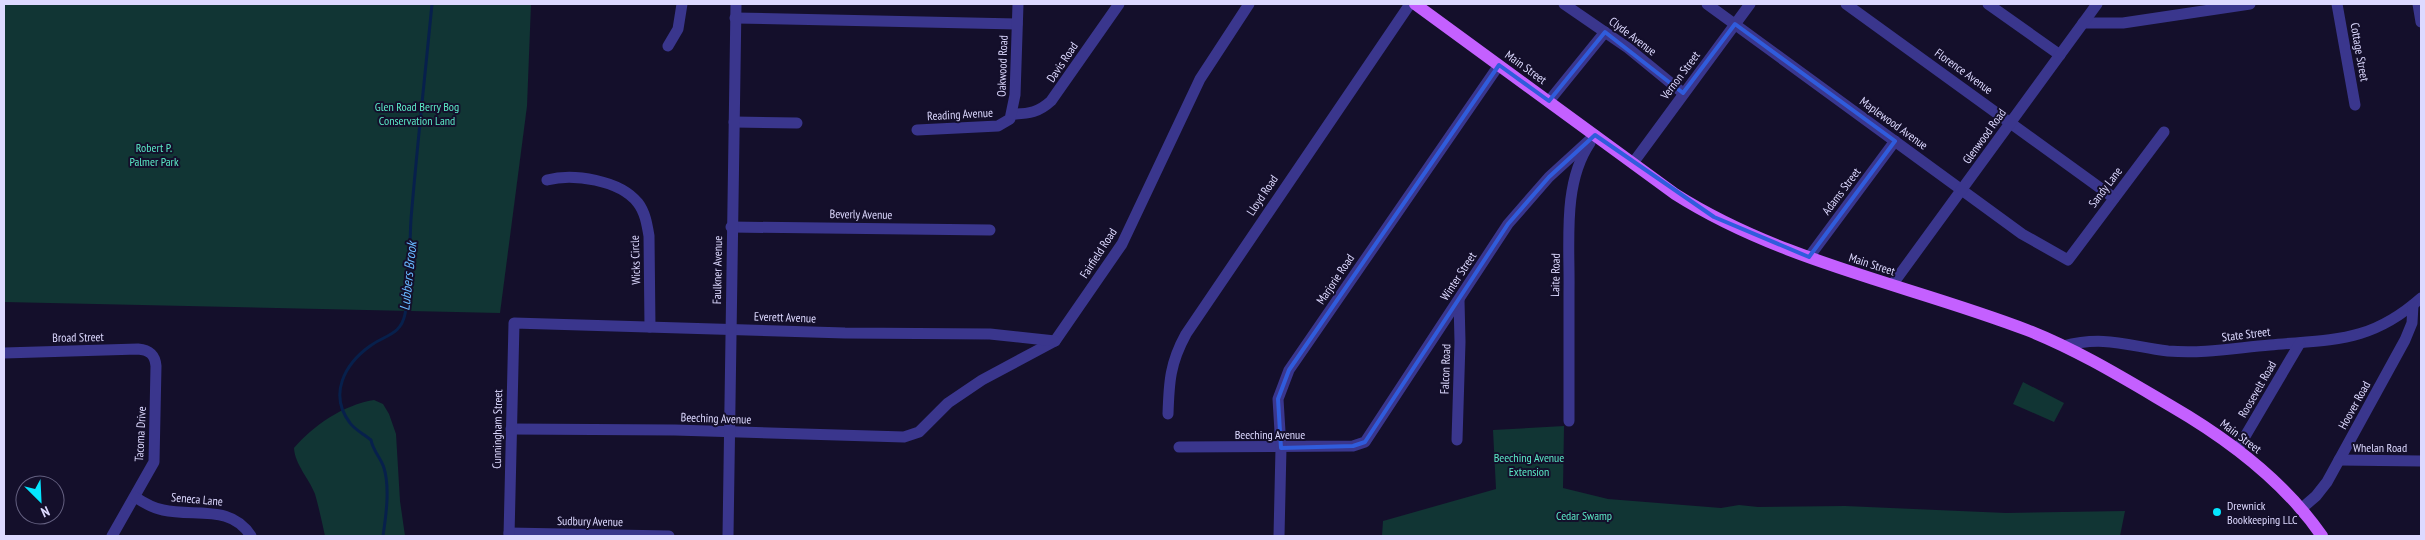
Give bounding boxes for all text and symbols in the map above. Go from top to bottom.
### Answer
street label: Clyde Avenue [1606,13,1660,59]
street label: Cottage Street [2347,22,2373,83]
street label: Oakwood Road [993,35,1011,97]
street label: Davis Road [1043,39,1081,85]
street label: Florence Avenue [1932,45,1996,97]
street label: Main Street [1502,47,1550,87]
street label: Vernon Street [1656,47,1703,103]
street label: Maplewood Avenue [1857,93,1931,153]
park label: Glen Road Berry Bog Conservation Land [375,99,459,128]
street label: Reading Avenue [927,105,993,123]
street label: Glenwood Road [1959,106,2009,166]
park label: Robert P. Palmer Park [129,140,179,169]
street label: Adams Street [1818,164,1864,217]
street label: Sandy Lane [2085,164,2125,210]
street label: Lloyd Road [1243,172,1281,218]
street label: Beverly Avenue [829,206,893,222]
street label: Fairfield Road [1076,225,1120,281]
street label: Wicks Circle [627,235,643,285]
street label: Faulkner Avenue [709,236,725,304]
water label: Lubbers Brook [395,239,421,311]
street label: Winter Street [1437,248,1480,303]
street label: Main Street [1847,249,1898,279]
street label: Marjorie Road [1313,251,1357,307]
street label: Laite Road [1547,253,1563,297]
street label: Everett Avenue [754,308,816,326]
street label: State Street [2221,323,2272,344]
street label: Broad Street [52,329,105,345]
street label: Falcon Road [1437,344,1453,394]
street label: Roosevelt Road [2235,358,2279,420]
street label: Hoover Road [2335,378,2373,432]
street label: Cunningham Street [489,388,505,469]
street label: Tacoma Drive [131,406,149,462]
street label: Beeching Avenue [680,409,752,427]
street label: Main Street [2217,416,2265,457]
street label: Beeching Avenue [1235,427,1305,442]
street label: Whelan Road [2353,440,2407,455]
park label: Beeching Avenue Extension [1494,450,1564,479]
north arrow [15,475,65,525]
street label: Seneca Lane [171,489,223,509]
place label: Drewnick Bookkeeping LLC [2227,498,2298,527]
text: N [38,502,52,522]
marker: Drewnick Bookkeeping LLC [2211,506,2223,518]
park label: Cedar Swamp [1556,508,1612,523]
street label: Sudbury Avenue [557,513,623,529]

